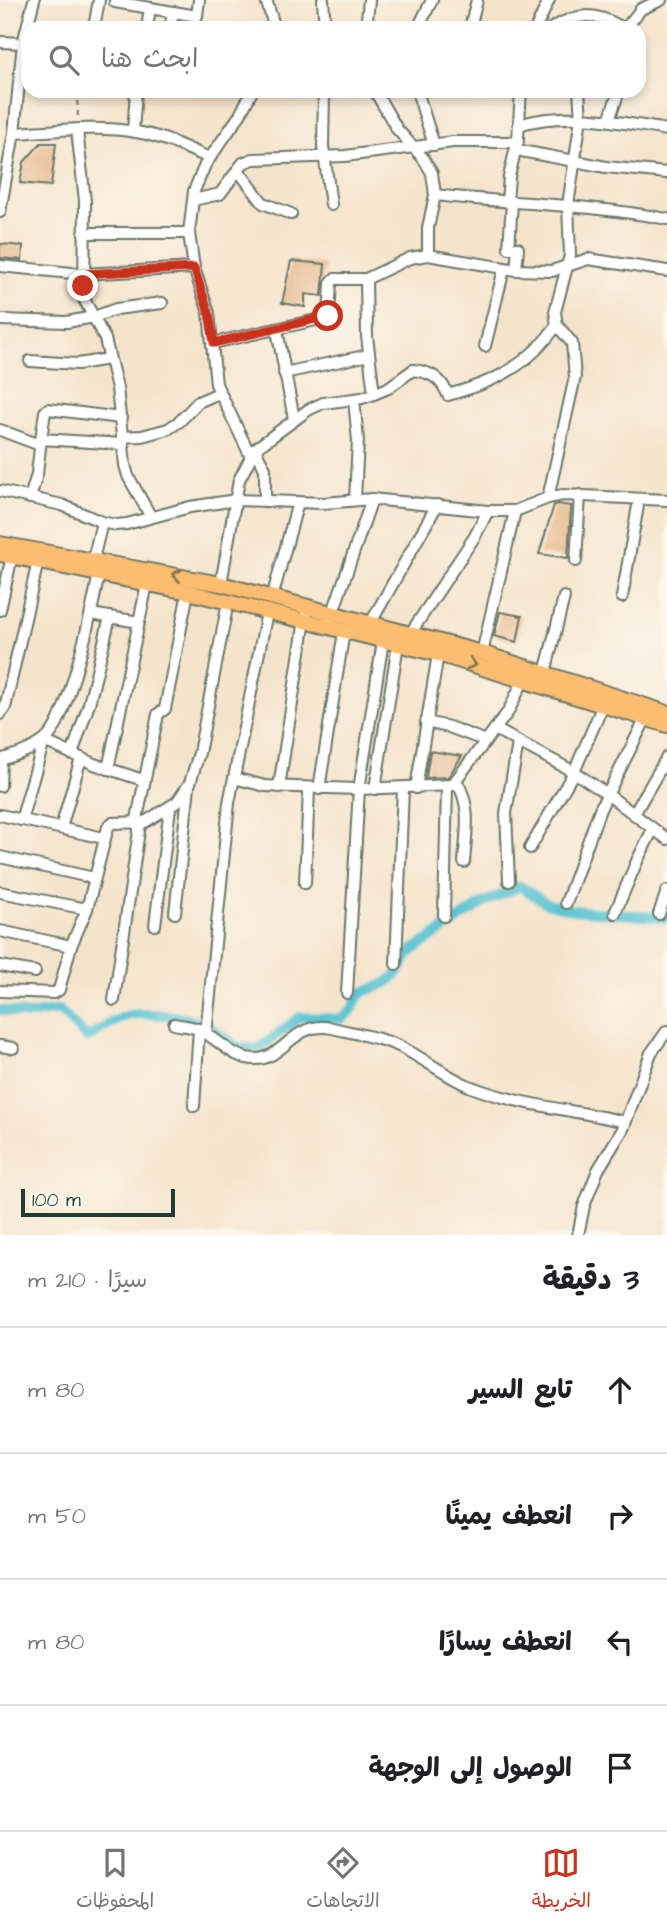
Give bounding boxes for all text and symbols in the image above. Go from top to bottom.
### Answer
search box [21,21,646,98]
icon: search [45,41,83,79]
text: ابحث هنا [101,41,198,77]
route end [67,270,98,301]
route start [312,300,343,331]
one-way arrow [171,568,183,583]
one-way arrow [466,655,478,670]
scale bar [21,1186,175,1218]
text: 100 m [32,1187,81,1214]
text: 3 دقيقة [543,1259,639,1301]
text: سيرًا · 210 m [28,1264,147,1296]
icon: ahead [601,1371,639,1409]
text: تابع السير [469,1372,572,1408]
text: 80 m [28,1374,85,1406]
icon: right [601,1497,639,1535]
text: انعطف يمينًا [445,1498,572,1534]
text: 50 m [28,1500,86,1532]
icon: left [601,1623,639,1661]
text: انعطف يسارًا [439,1624,572,1660]
text: 80 m [28,1626,85,1658]
icon: arrive [601,1749,639,1787]
text: الوصول إلى الوجهة [368,1750,572,1786]
tab: المحفوظات [76,1844,154,1917]
tab: الاتجاهات [306,1844,380,1917]
tab: الخريطة [532,1844,591,1917]

